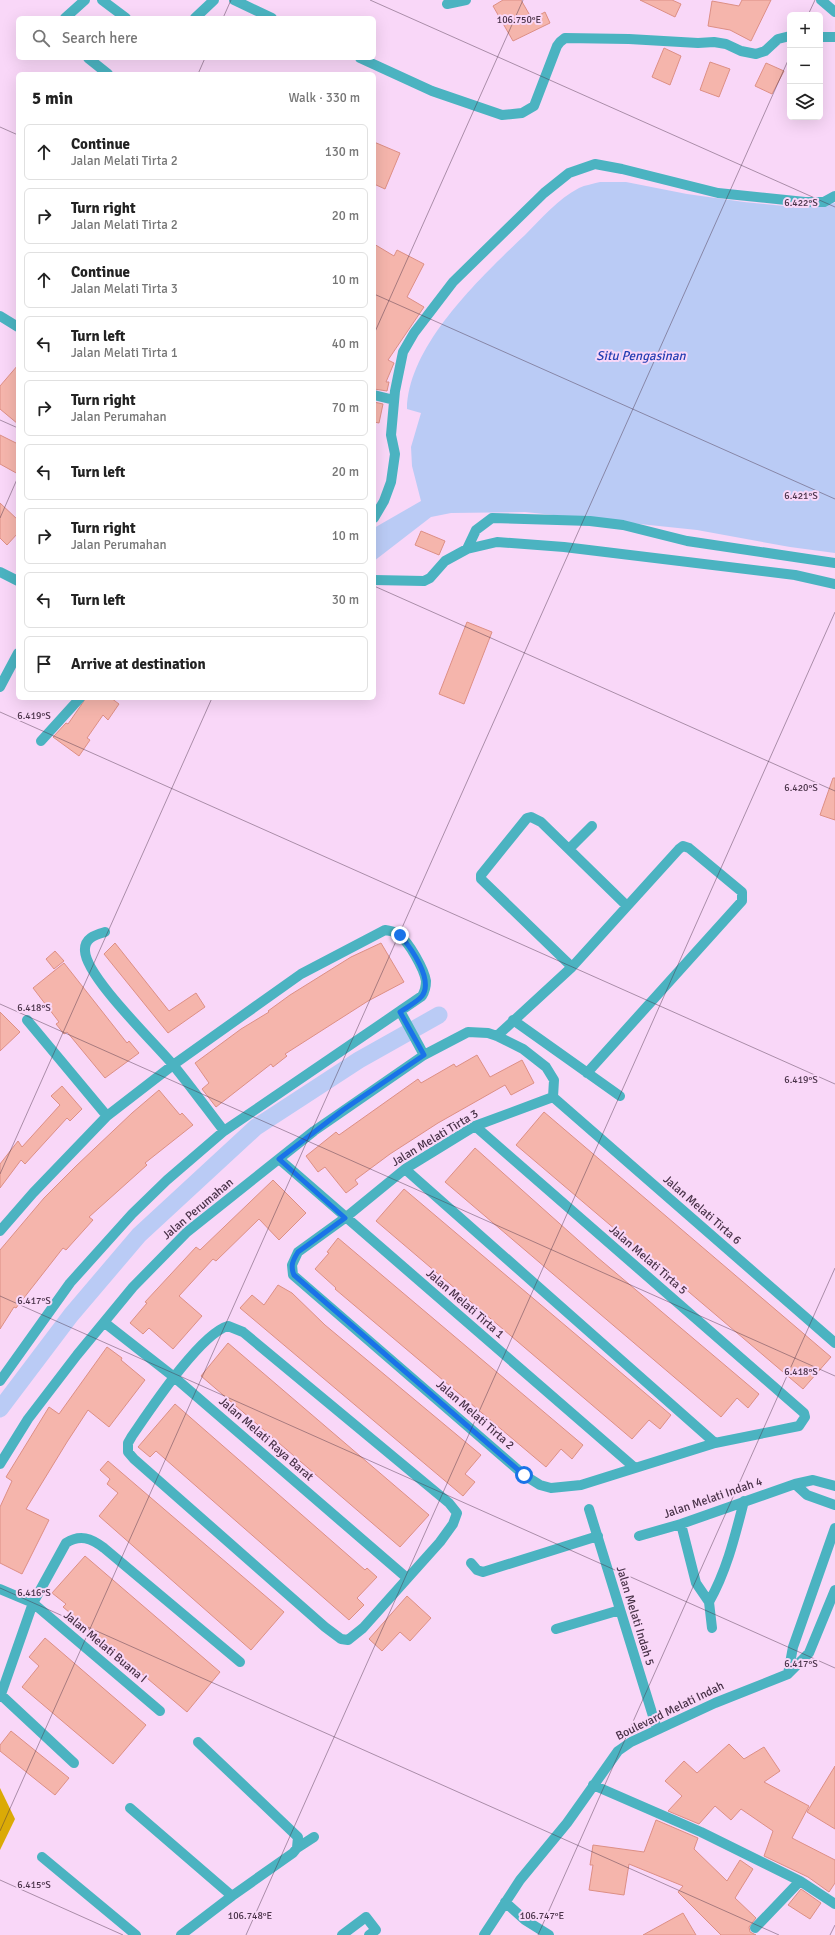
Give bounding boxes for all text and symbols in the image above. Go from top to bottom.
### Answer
map controls [787,12,823,120]
button: + [787,12,823,48]
text: 106.750°E [497,14,542,26]
search box [16,16,376,60]
icon: search [30,27,52,49]
text: Search here [62,29,138,47]
button: − [787,48,823,84]
button: layers [787,84,823,120]
text: 5 min [32,88,73,109]
text: Walk · 330 m [289,90,360,106]
text: Continue [71,135,130,153]
icon: ahead [33,141,55,163]
text: 130 m [325,144,359,160]
text: Jalan Melati Tirta 2 [71,153,178,169]
text: 6.422°S [784,197,818,209]
text: Turn right [71,199,136,217]
icon: right [33,205,55,227]
text: 20 m [332,208,359,224]
text: Jalan Melati Tirta 2 [71,217,178,233]
text: Continue [71,263,130,281]
icon: ahead [33,269,55,291]
text: 10 m [332,272,359,288]
text: Jalan Melati Tirta 3 [71,281,178,297]
text: Turn left [71,327,125,345]
icon: left [33,333,55,355]
text: 40 m [332,336,359,352]
text: Jalan Melati Tirta 1 [71,345,178,361]
water label: Situ Pengasinan [596,348,687,364]
text: Turn right [71,391,136,409]
icon: right [33,397,55,419]
text: 70 m [332,400,359,416]
text: Jalan Perumahan [71,409,167,425]
icon: left [33,461,55,483]
text: Turn left [71,463,125,481]
text: 20 m [332,464,359,480]
text: 6.421°S [784,490,818,502]
text: Turn right [71,519,136,537]
icon: right [33,525,55,547]
text: 10 m [332,528,359,544]
text: Jalan Perumahan [71,537,167,553]
icon: left [33,589,55,611]
text: Turn left [71,591,125,609]
text: 30 m [332,592,359,608]
icon: arrive [33,653,55,675]
text: Arrive at destination [71,655,206,673]
text: 6.419°S [17,710,51,722]
text: 6.420°S [784,782,818,794]
route end [391,926,409,944]
text: 6.418°S [17,1002,51,1014]
text: 6.419°S [784,1074,818,1086]
street label: Jalan Melati Tirta 3 [389,1106,481,1170]
street label: Jalan Melati Tirta 6 [660,1172,744,1248]
street label: Jalan Perumahan [159,1175,237,1243]
street label: Jalan Melati Tirta 5 [606,1222,690,1298]
street label: Jalan Melati Tirta 1 [423,1266,507,1342]
text: 6.417°S [17,1295,51,1307]
text: 6.418°S [784,1366,818,1378]
street label: Jalan Melati Tirta 2 [433,1377,517,1453]
street label: Jalan Melati Raya Barat [216,1394,316,1484]
route start [515,1466,533,1484]
street label: Jalan Melati Indah 4 [662,1474,765,1522]
street label: Jalan Melati Indah 5 [613,1564,657,1668]
text: 6.416°S [17,1587,51,1599]
street label: Jalan Melati Buana I [60,1608,150,1686]
text: 6.417°S [784,1658,818,1670]
street label: Boulevard Melati Indah [613,1678,727,1744]
text: 6.415°S [17,1879,51,1891]
text: 106.748°E [228,1910,273,1922]
text: 106.747°E [520,1910,565,1922]

